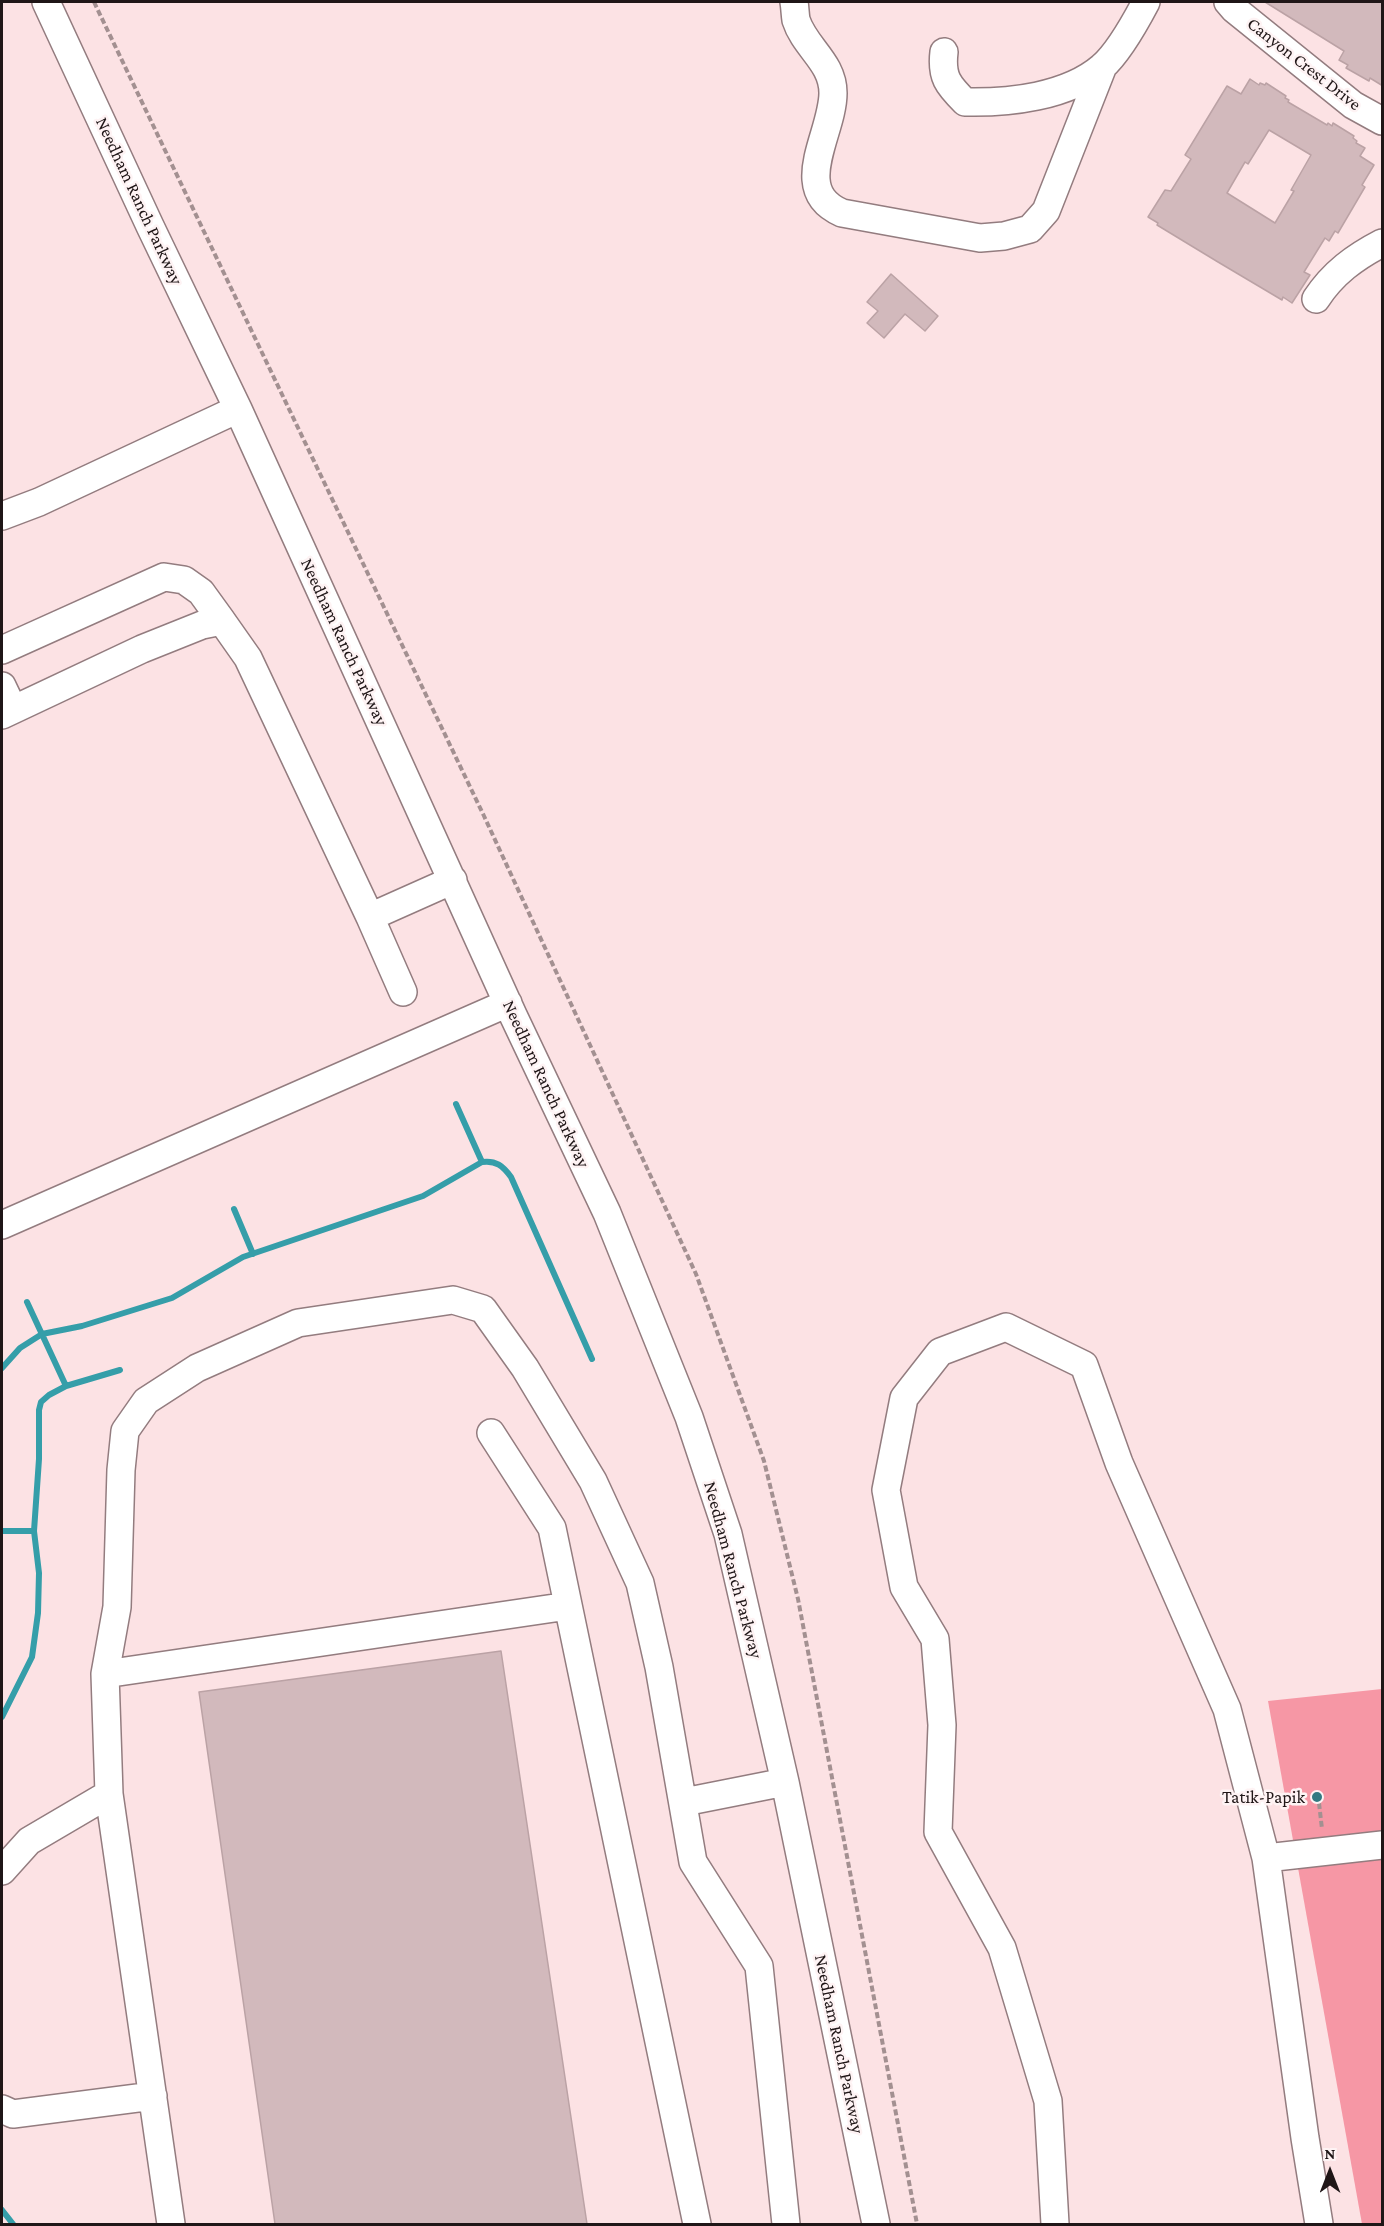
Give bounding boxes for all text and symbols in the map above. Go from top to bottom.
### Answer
street label: Canyon Crest Drive [1243,13,1365,115]
street label: Needham Ranch Parkway [91,114,187,288]
street label: Needham Ranch Parkway [296,555,392,729]
street label: Needham Ranch Parkway [498,997,594,1171]
street label: Needham Ranch Parkway [699,1479,767,1661]
place label: Tatik-Papik [1222,1786,1305,1808]
marker: Tatik-Papik [1310,1790,1324,1804]
street label: Needham Ranch Parkway [809,1953,869,2135]
north arrow [1300,2142,1360,2202]
text: N [1325,2145,1335,2162]

